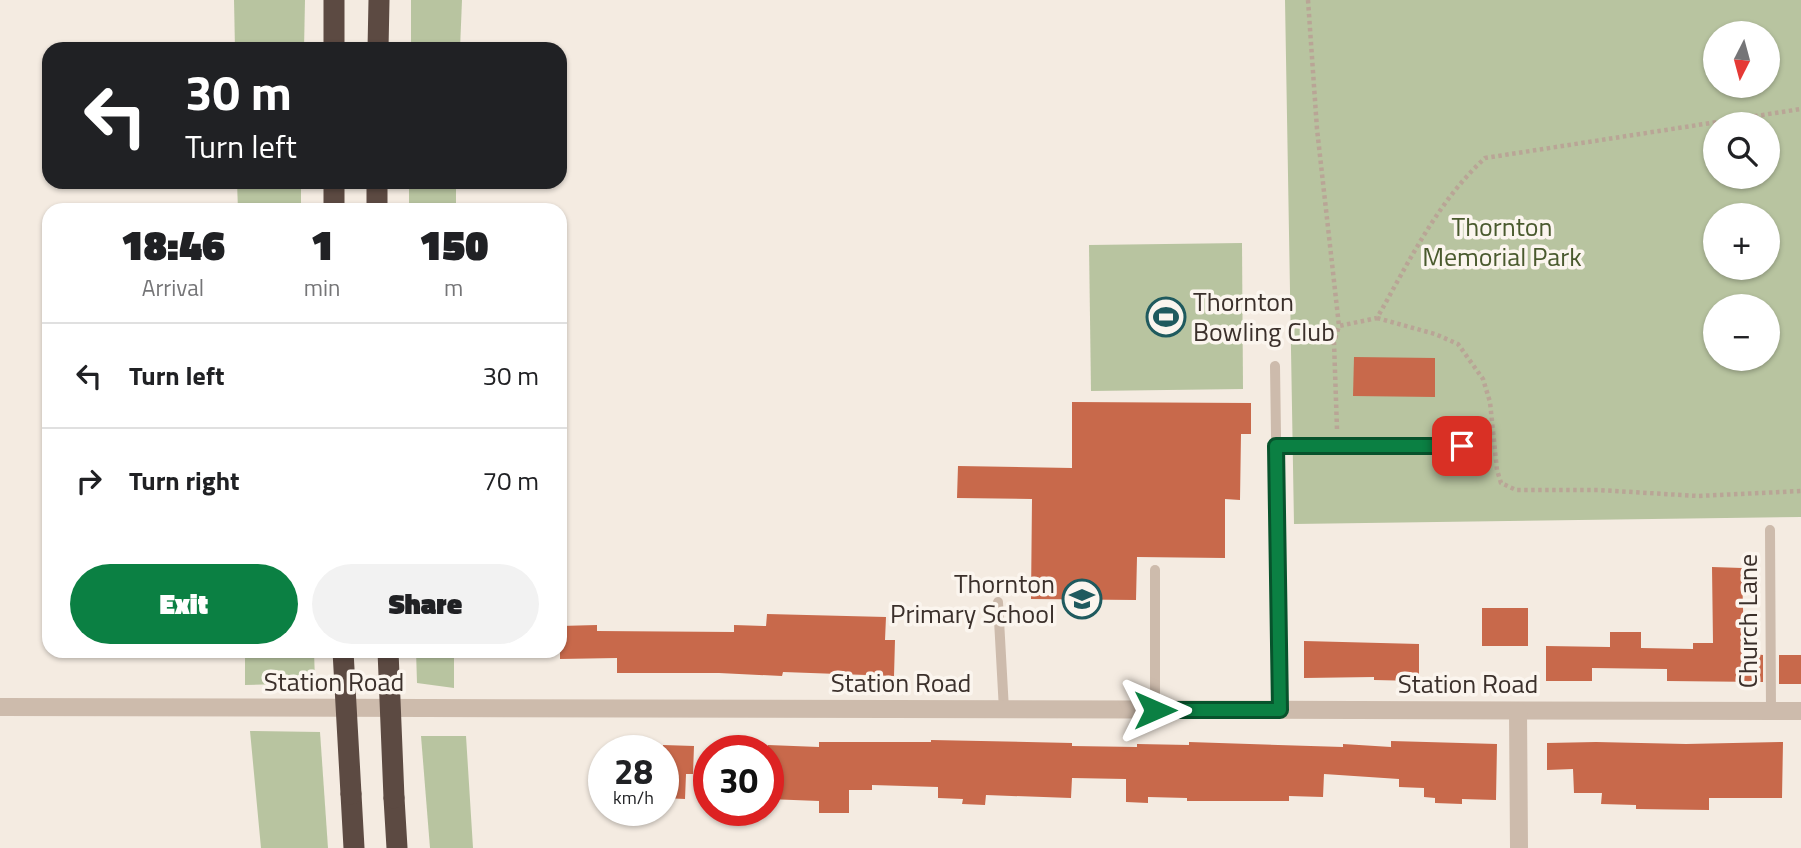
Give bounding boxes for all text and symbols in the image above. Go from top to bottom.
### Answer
north arrow [1703,21,1780,98]
map controls [1703,21,1780,371]
text: 30 m [185,54,292,129]
icon: left [70,70,161,161]
button: search [1703,112,1780,189]
text: Turn left [185,122,297,170]
button: + [1703,203,1780,280]
park label: Thornton Memorial Park [1422,207,1582,276]
text: 18:46 [121,212,225,276]
text: 1 [311,212,334,276]
text: 150 [419,212,488,276]
text: Arrival [142,270,204,305]
text: min [304,270,340,305]
text: m [444,270,463,305]
place label: Thornton Bowling Club [1193,282,1335,351]
button: − [1703,294,1780,371]
sports icon: Thornton Bowling Club [1145,296,1187,338]
text: Turn left [129,356,224,395]
text: 30 m [482,356,539,395]
icon: left [70,357,108,395]
pin [1432,416,1492,476]
icon: arrive [1443,427,1481,465]
text: Turn right [129,461,240,500]
text: 70 m [482,461,539,500]
icon: right [70,462,108,500]
street label: Church Lane [1728,554,1767,688]
button: Exit [70,564,298,644]
button: Share [312,564,539,644]
place label: Thornton Primary School [890,564,1055,633]
school or university icon: Thornton Primary School [1061,578,1103,620]
street label: Station Road [264,662,404,701]
street label: Station Road [831,663,971,702]
street label: Station Road [1398,664,1538,703]
position arrow [1118,673,1192,747]
speed limit sign: 30 [693,735,784,826]
text: 28 [614,744,653,798]
text: km/h [613,784,654,811]

